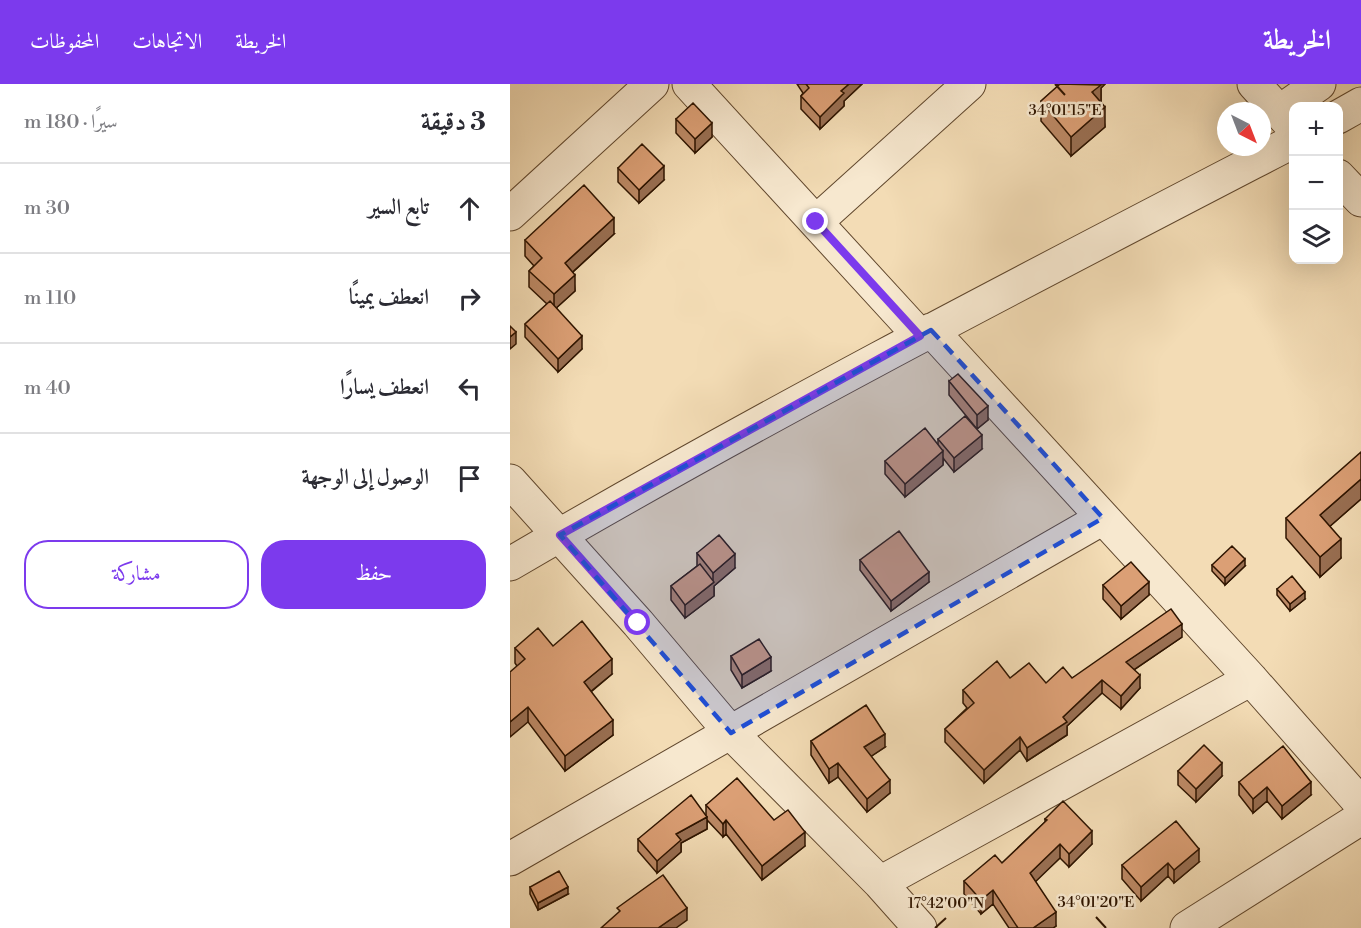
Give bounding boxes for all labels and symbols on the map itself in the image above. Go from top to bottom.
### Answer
text: 34°01'15"E [1028,101,1102,120]
north arrow [1217,102,1271,156]
route end [802,208,828,234]
route start [624,609,650,635]
text: 34°01'20"E [1058,893,1134,912]
text: 17°42'00"N [908,894,984,913]

